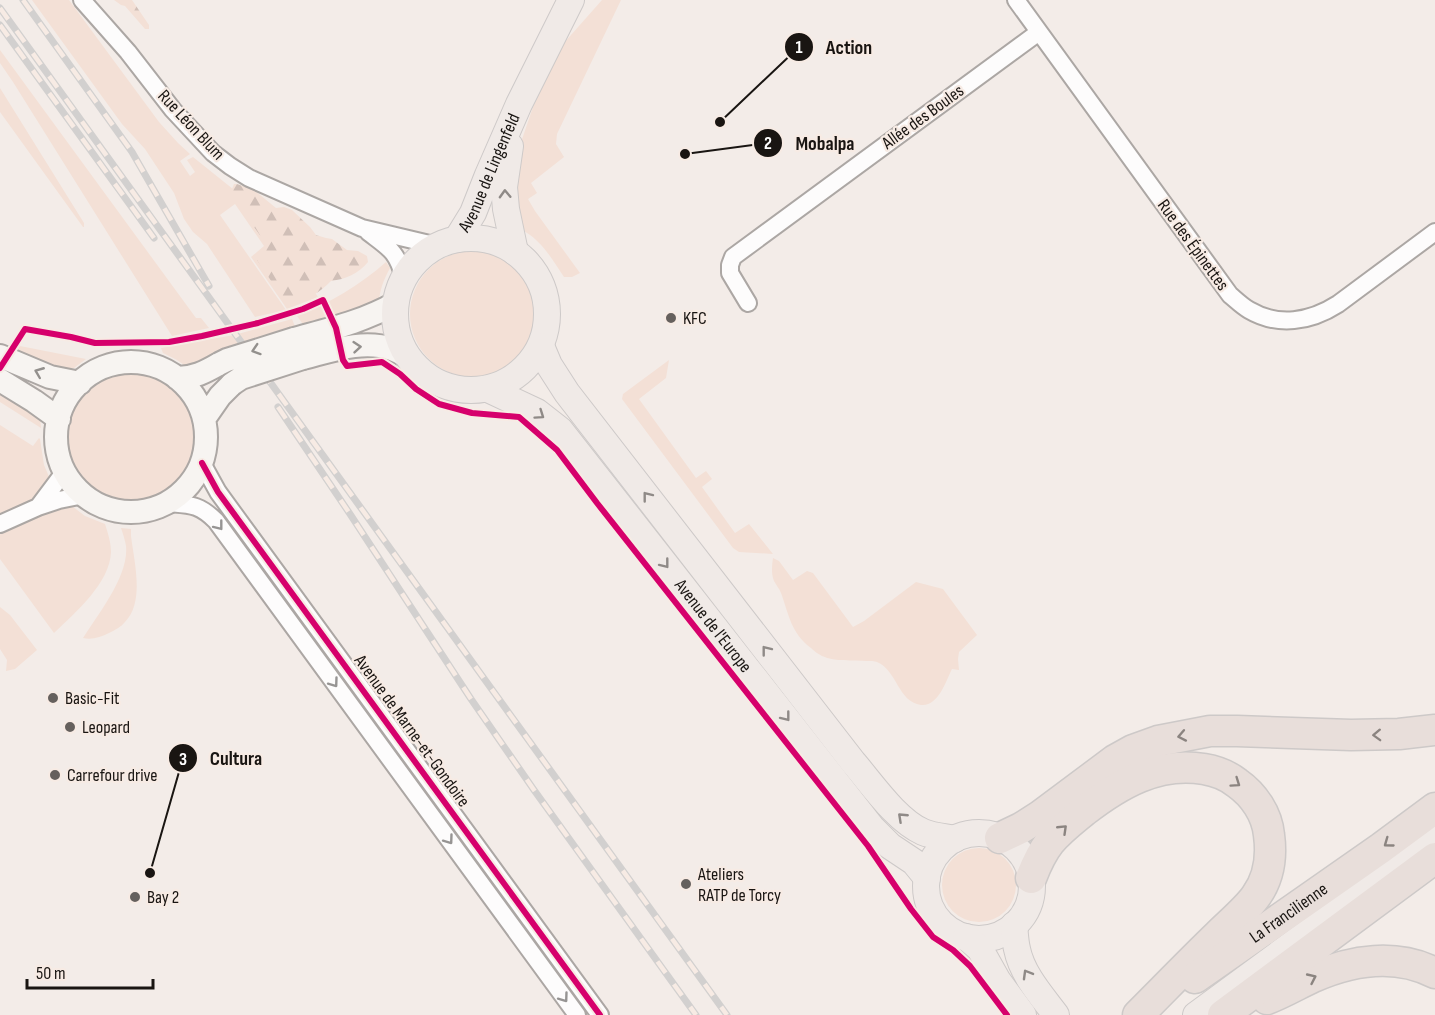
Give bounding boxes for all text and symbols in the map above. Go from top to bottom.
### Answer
callout: Action [784,28,884,66]
text: Action [825,36,872,60]
text: 1 [795,37,803,58]
street label: Allée des Boules [877,80,968,154]
street label: Rue Léon Blum [153,86,229,164]
street label: Avenue de Lingenfeld [453,110,524,237]
callout: Mobalpa [753,124,866,162]
text: Mobalpa [795,132,855,156]
text: 2 [764,133,772,154]
one-way arrow [499,190,512,199]
street label: Rue des Épinettes [1153,195,1233,295]
place label: KFC [683,308,707,329]
marker: KFC [664,311,678,325]
one-way arrow [352,341,361,354]
one-way arrow [251,343,262,355]
one-way arrow [34,367,45,380]
one-way arrow [533,408,544,419]
one-way arrow [643,491,654,502]
one-way arrow [211,519,222,530]
one-way arrow [658,557,669,568]
street label: Avenue de l'Europe [670,574,756,677]
one-way arrow [763,645,774,656]
street label: Avenue de Marne-et-Gondoire [349,650,474,811]
one-way arrow [327,676,338,687]
place label: Basic-Fit [65,688,120,709]
marker: Basic-Fit [46,691,60,705]
one-way arrow [778,710,789,721]
place label: Leopard [82,717,130,738]
marker: Leopard [63,720,77,734]
one-way arrow [1178,729,1188,742]
one-way arrow [1372,729,1381,741]
callout: Cultura [168,739,275,777]
text: Cultura [210,747,262,771]
text: 3 [179,749,187,770]
place label: Carrefour drive [67,765,158,786]
marker: Carrefour drive [48,768,62,782]
one-way arrow [1230,775,1241,786]
one-way arrow [898,814,909,825]
one-way arrow [1055,826,1066,837]
one-way arrow [442,834,453,845]
one-way arrow [1383,836,1394,847]
place label: Ateliers RATP de Torcy [697,864,781,906]
marker: Ateliers RATP de Torcy [679,877,693,891]
street label: La Francilienne [1245,878,1332,947]
place label: Bay 2 [147,887,179,908]
marker: Bay 2 [128,890,142,904]
scale bar [27,952,153,990]
text: 50 m [36,963,66,984]
one-way arrow [1023,970,1034,980]
one-way arrow [1305,973,1316,985]
one-way arrow [557,991,568,1002]

